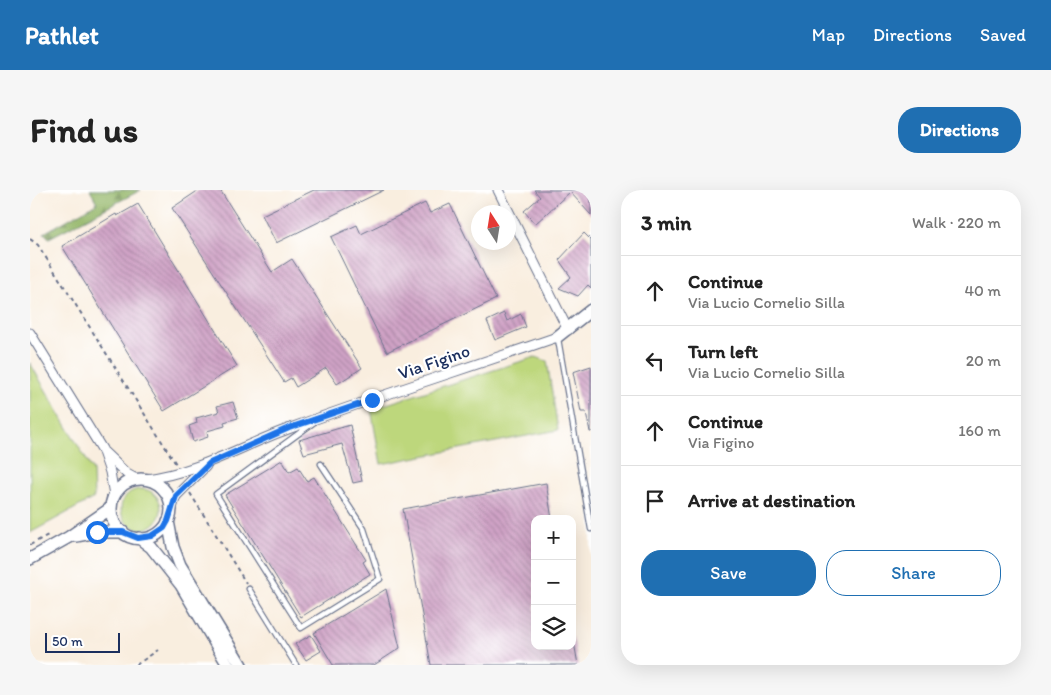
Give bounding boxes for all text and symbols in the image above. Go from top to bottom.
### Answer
text: Pathlet [25,21,99,50]
text: Map [812,24,845,46]
text: Directions [873,24,952,46]
text: Saved [980,24,1026,46]
button: Directions [898,107,1021,153]
text: Find us [30,109,138,151]
north arrow [471,205,516,250]
text: 3 min [641,210,691,235]
text: Walk · 220 m [912,213,1001,232]
text: Continue [688,270,763,293]
icon: ahead [641,277,669,305]
text: 40 m [964,281,1001,300]
text: Via Lucio Cornelio Silla [688,293,845,312]
street label: Via Figino [395,339,473,385]
text: Turn left [688,340,758,363]
icon: left [641,347,669,375]
text: 20 m [966,351,1001,370]
text: Via Lucio Cornelio Silla [688,363,845,382]
route end [361,389,384,412]
text: Continue [688,410,763,433]
icon: ahead [641,417,669,445]
text: 160 m [958,421,1001,440]
text: Via Figino [688,433,754,452]
icon: arrive [641,487,669,515]
text: Arrive at destination [688,489,855,512]
map controls [531,515,576,650]
button: + [531,515,576,560]
route start [86,521,109,544]
button: Save [641,550,816,596]
button: Share [826,550,1001,596]
button: − [531,560,576,605]
button: layers [531,605,576,650]
scale bar [45,630,120,653]
text: 50 m [52,633,83,650]

